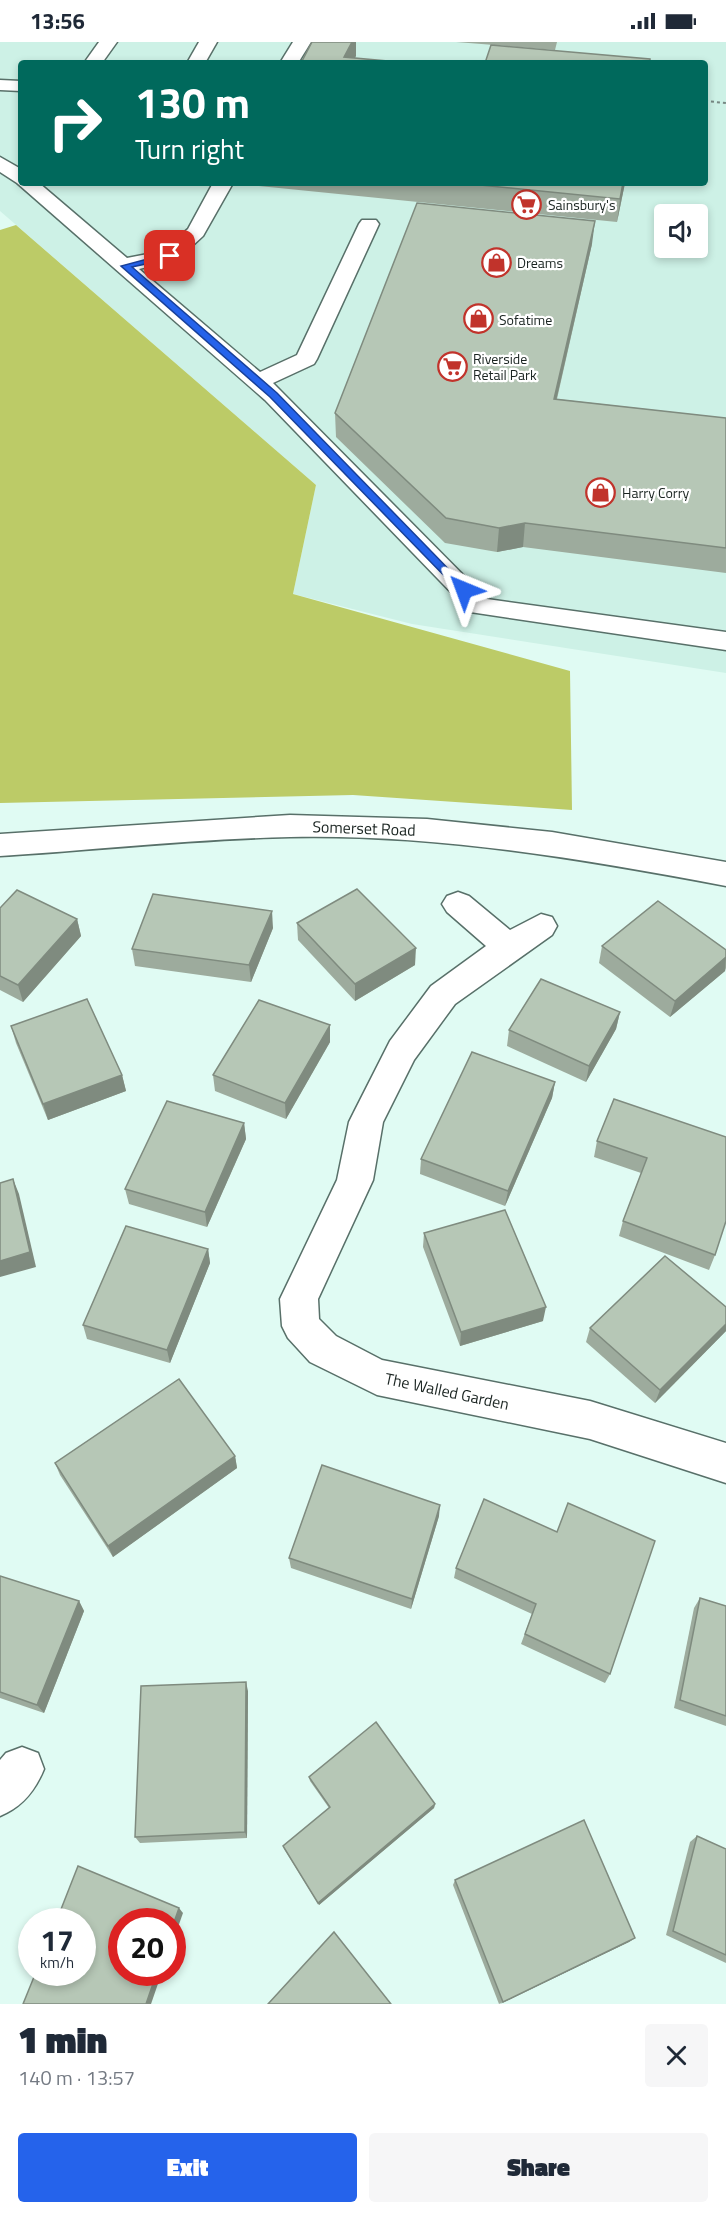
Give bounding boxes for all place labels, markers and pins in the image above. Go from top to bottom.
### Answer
supermarket icon: Sainsbury's [511,188,543,220]
place label: Sainsbury's [548,194,615,215]
pin [144,230,195,281]
shop icon: Dreams [480,246,512,278]
place label: Dreams [517,252,563,273]
shop icon: Sofatime [462,303,494,335]
place label: Sofatime [499,309,552,330]
place label: Riverside Retail Park [473,348,537,385]
supermarket icon: Riverside Retail Park [436,350,468,382]
shop icon: Harry Corry [585,476,617,508]
place label: Harry Corry [622,482,690,503]

